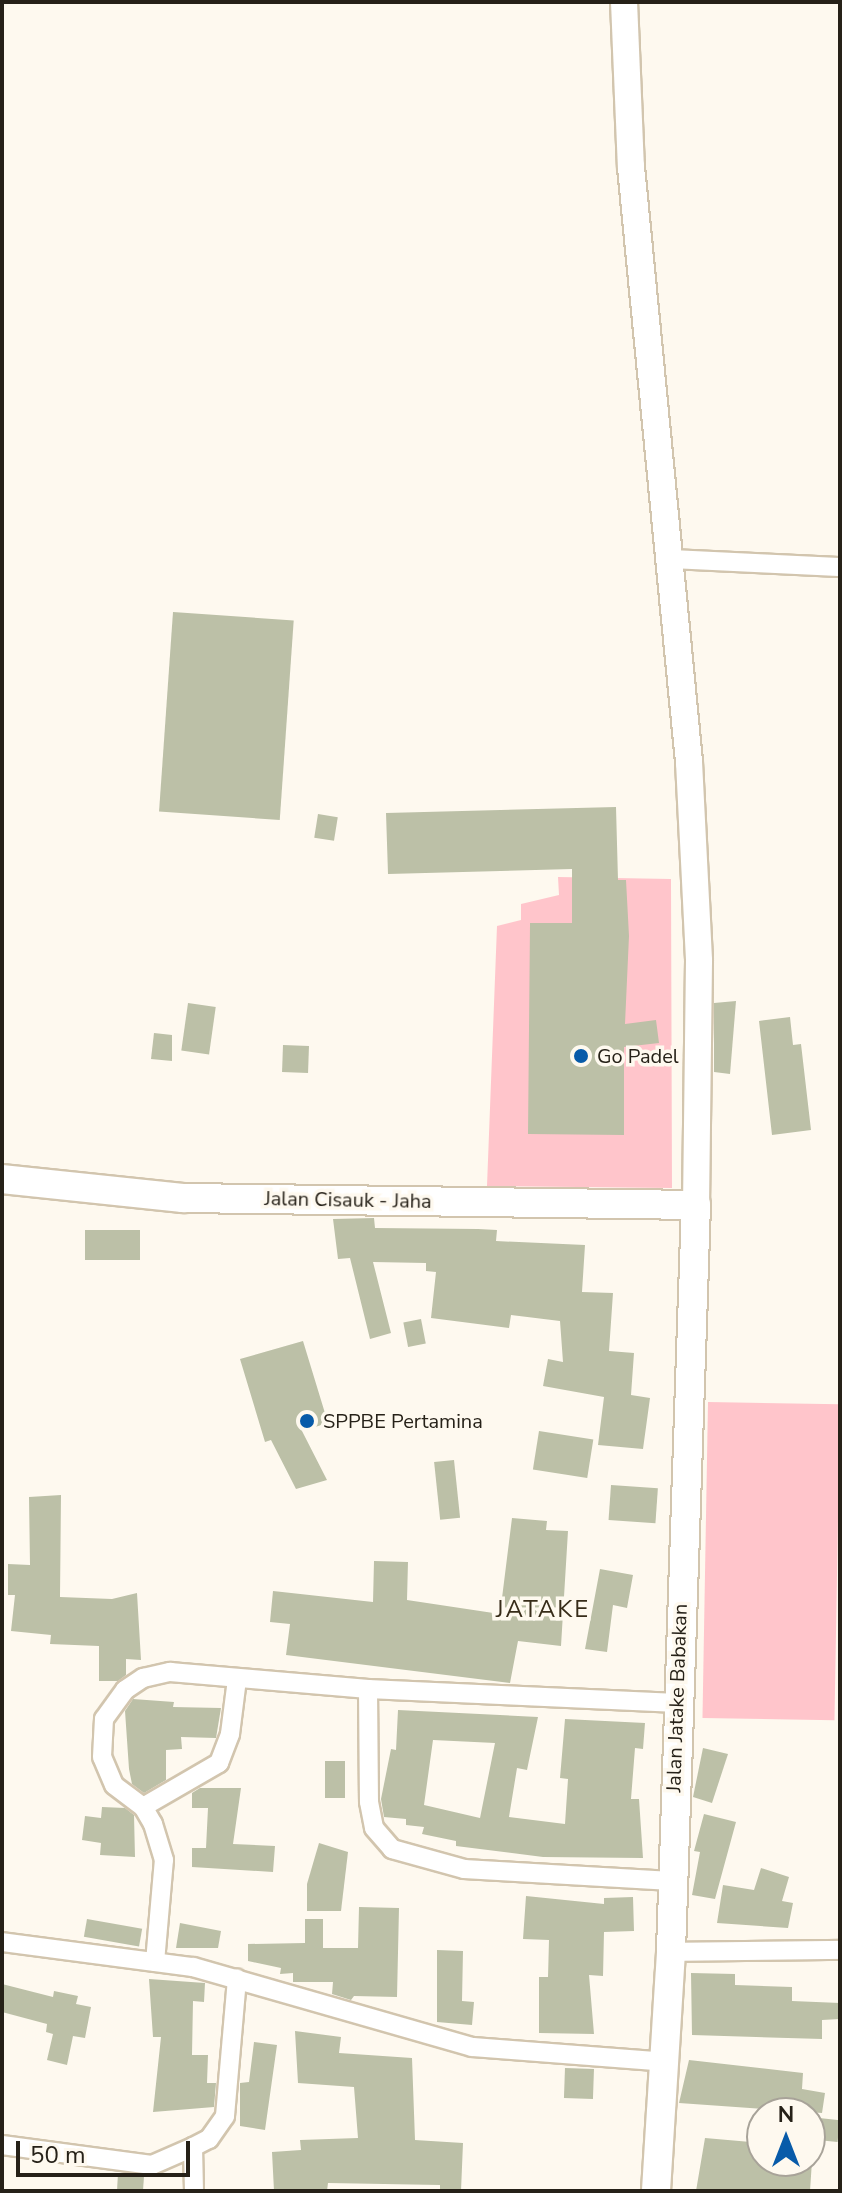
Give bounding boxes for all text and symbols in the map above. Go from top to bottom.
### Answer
place label: Go Padel [597,1044,679,1068]
marker: Go Padel [572,1047,590,1065]
street label: Jalan Cisauk - Jaha [264,1187,432,1213]
place label: SPPBE Pertamina [323,1409,483,1433]
marker: SPPBE Pertamina [298,1412,316,1430]
district label: JATAKE [496,1596,590,1624]
street label: Jalan Jatake Babakan [662,1603,692,1793]
north arrow [746,2097,826,2177]
text: N [778,2100,794,2130]
scale bar [20,2125,194,2175]
text: 50 m [30,2139,86,2171]

